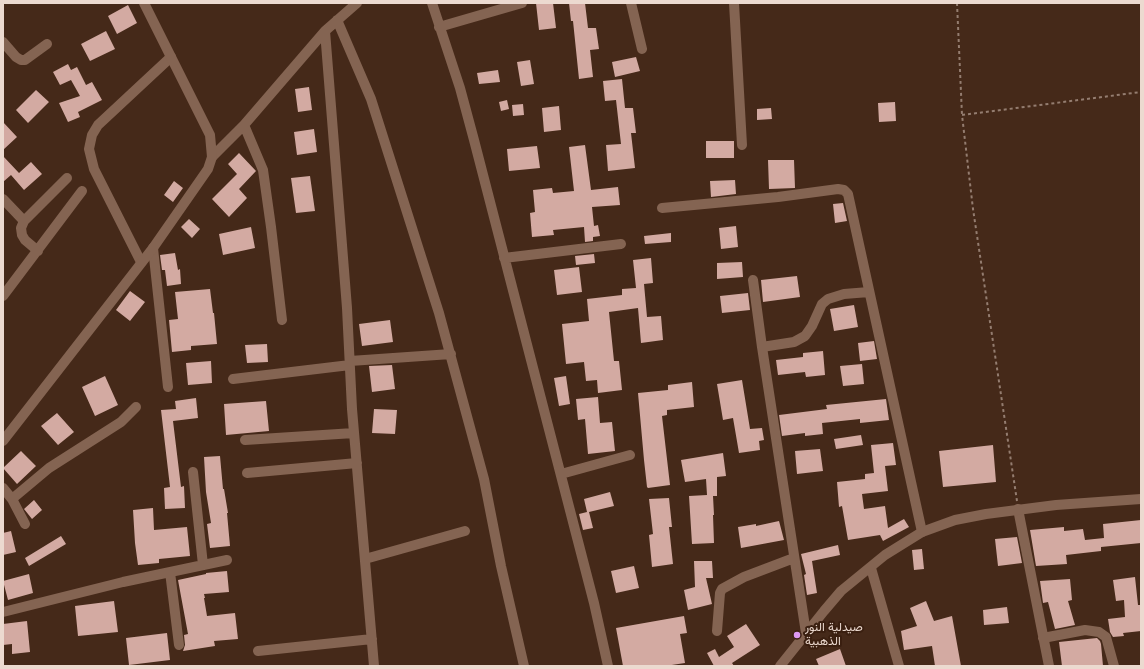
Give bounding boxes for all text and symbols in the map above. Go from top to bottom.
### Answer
place label: صيدلية النور الذهبية [805,621,863,649]
marker: صيدلية النور الذهبية [792,630,802,640]

